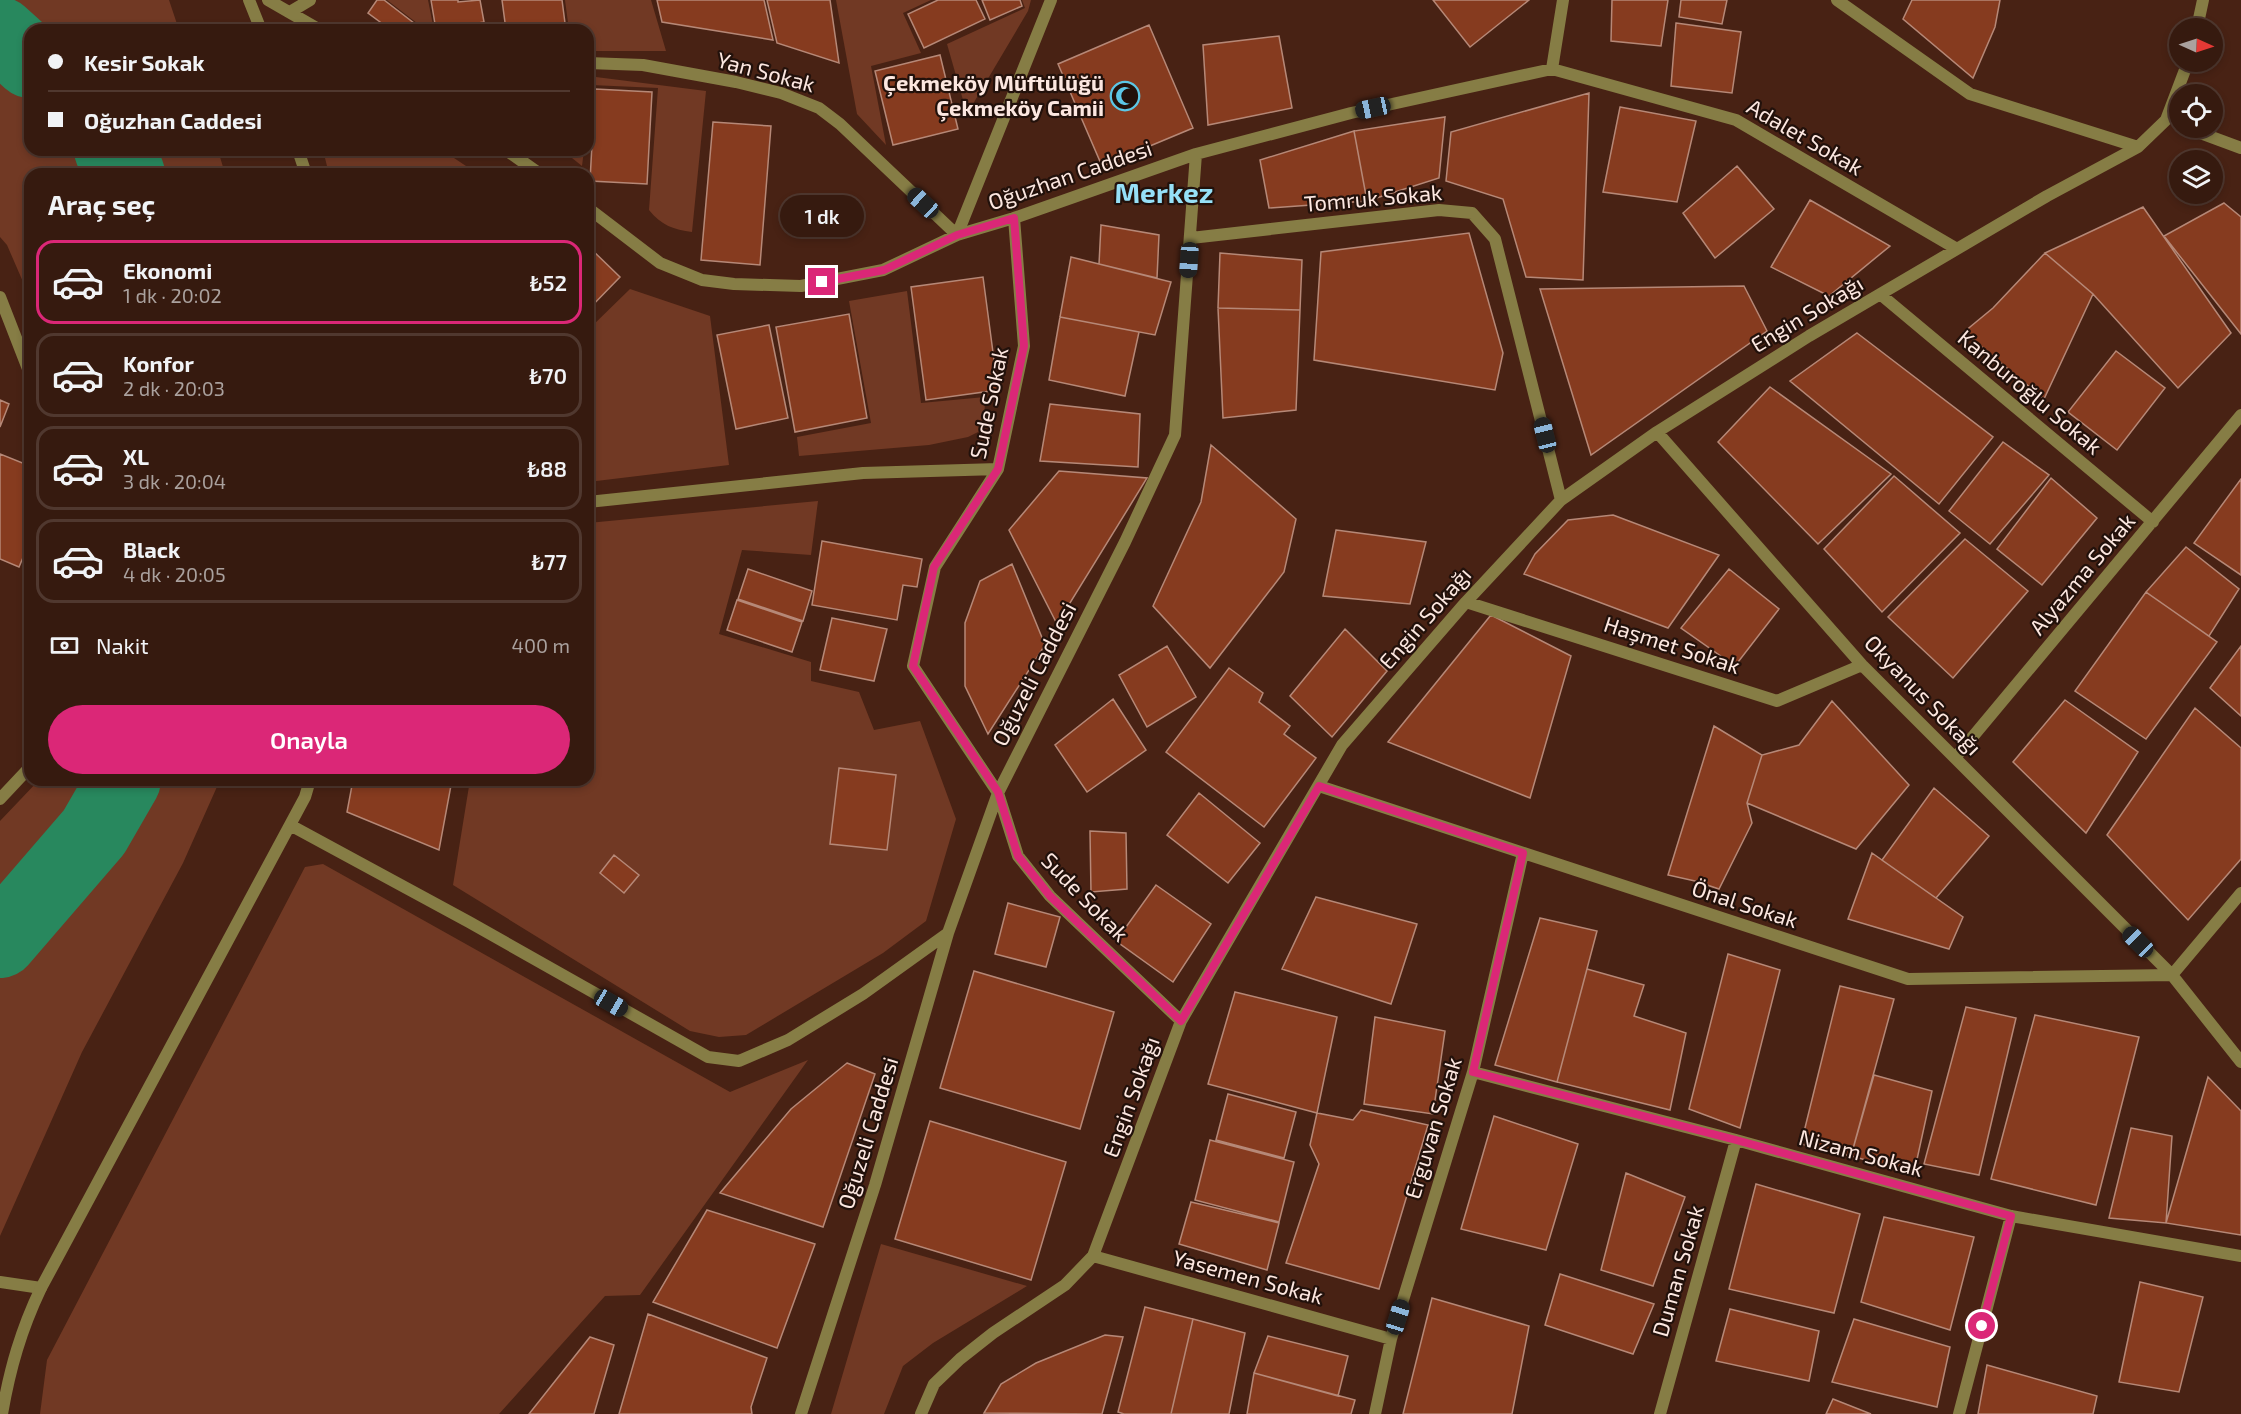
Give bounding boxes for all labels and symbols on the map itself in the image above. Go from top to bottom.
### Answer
north arrow [2169,18,2223,72]
street label: Yan Sokak [714,45,818,97]
place label: Çekmeköy Müftülüğü Çekmeköy Camii [883,69,1104,122]
mosque icon: Çekmeköy Müftülüğü Çekmeköy Camii [1109,80,1141,112]
street label: Adalet Sokak [1743,93,1868,180]
car [1354,95,1392,121]
street label: Oğuzhan Caddesi [984,134,1155,214]
district label: Merkez [1114,175,1214,209]
street label: Tomruk Sokak [1303,178,1443,216]
car [904,184,942,222]
callout: 1 dk [780,195,864,237]
car [1179,241,1199,279]
route end [808,268,835,295]
street label: Engin Sokağı [1746,269,1867,357]
street label: Kanburoğlu Sokak [1954,324,2108,459]
street label: Sude Sokak [964,345,1013,461]
car [1532,415,1558,455]
street label: Alyazma Sokak [2023,507,2139,639]
street label: Engin Sokağı [1373,561,1476,674]
street label: Oğuzeli Caddesi [986,597,1081,750]
street label: Haşmet Sokak [1600,610,1744,680]
street label: Okyanus Sokağı [1860,629,1988,760]
street label: Sude Sokak [1037,846,1135,946]
street label: Önal Sokak [1689,874,1802,932]
car [2119,923,2157,961]
car [591,986,631,1020]
street label: Engin Sokağı [1096,1033,1164,1161]
street label: Oğuzeli Caddesi [832,1053,903,1212]
street label: Erguvan Sokak [1398,1054,1466,1202]
street label: Nizam Sokak [1796,1123,1926,1181]
street label: Duman Sokak [1646,1202,1708,1339]
street label: Yasemen Sokak [1170,1243,1326,1309]
car [1384,1297,1412,1337]
route start [1968,1312,1995,1339]

